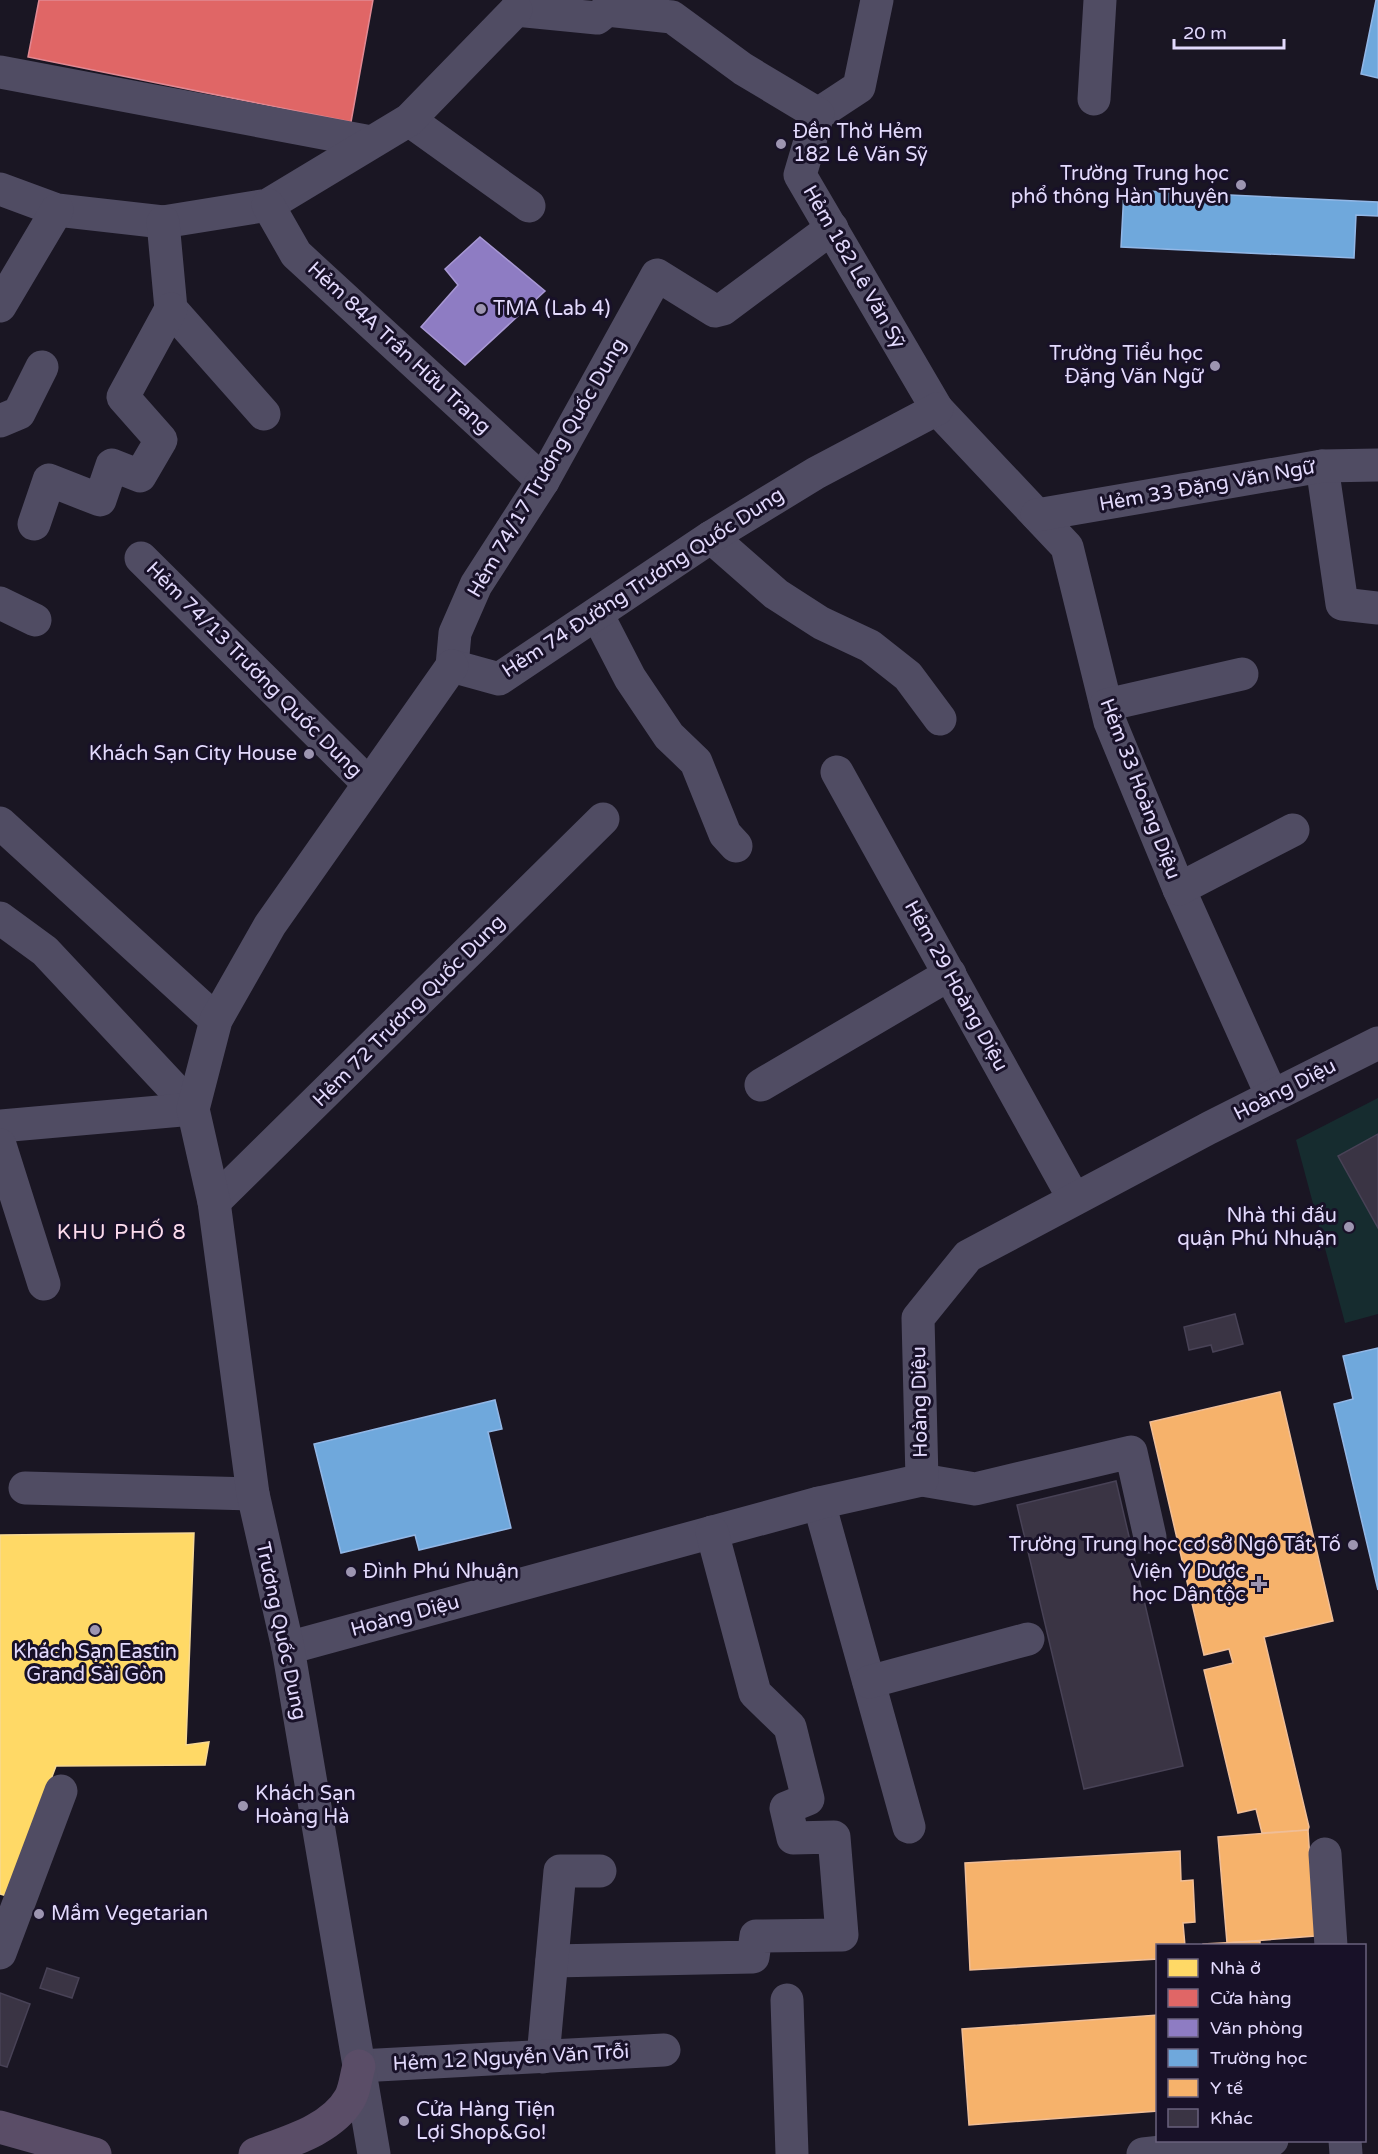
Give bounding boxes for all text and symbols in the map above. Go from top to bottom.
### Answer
scale bar [1174,12,1284,50]
text: 20 m [1183,22,1227,44]
place label: Đền Thờ Hẻm 182 Lê Văn Sỹ [793,120,928,167]
marker: Đền Thờ Hẻm 182 Lê Văn Sỹ [774,137,788,151]
place label: Trường Trung học phổ thông Hàn Thuyên [1011,162,1229,209]
marker: Trường Trung học phổ thông Hàn Thuyên [1234,178,1248,192]
street label: Hẻm 182 Lê Văn Sỹ [797,181,911,353]
street label: Hẻm 84A Trần Hữu Trang [303,257,495,439]
place label: TMA (Lab 4) [493,297,611,321]
marker: TMA (Lab 4) [474,302,488,316]
street label: Hẻm 74/17 Trương Quốc Dung [463,334,631,602]
place label: Trường Tiểu học Đặng Văn Ngữ [1049,342,1205,389]
marker: Trường Tiểu học Đặng Văn Ngữ [1208,359,1222,373]
street label: Hẻm 33 Đặng Văn Ngữ [1097,455,1318,517]
street label: Hẻm 74 Đường Trương Quốc Dung [498,483,788,683]
street label: Hẻm 74/13 Trương Quốc Dung [141,557,367,783]
street label: Hẻm 33 Hoàng Diệu [1094,695,1186,883]
place label: Khách Sạn City House [89,742,297,766]
marker: Khách Sạn City House [302,747,316,761]
street label: Hẻm 29 Hoàng Diệu [899,896,1013,1076]
street label: Hẻm 72 Trương Quốc Dung [308,910,510,1112]
street label: Hoàng Diệu [1230,1054,1340,1126]
place label: Nhà thi đấu quận Phú Nhuận [1177,1204,1337,1251]
district label: KHU PHỐ 8 [57,1218,187,1245]
marker: Nhà thi đấu quận Phú Nhuận [1342,1220,1356,1234]
street label: Hoàng Diệu [907,1346,933,1458]
place label: Trường Trung học cơ sở Ngô Tất Tố [1009,1533,1341,1557]
marker: Trường Trung học cơ sở Ngô Tất Tố [1346,1538,1360,1552]
street label: Trương Quốc Dung [250,1540,312,1722]
place label: Đình Phú Nhuận [363,1560,519,1584]
place label: Viện Y Dược học Dân tộc [1131,1560,1246,1607]
marker: Đình Phú Nhuận [344,1565,358,1579]
marker: Viện Y Dược học Dân tộc [1250,1575,1268,1593]
street label: Hoàng Diệu [348,1590,462,1642]
marker: Khách Sạn Eastin Grand Sài Gòn [88,1623,102,1637]
place label: Khách Sạn Eastin Grand Sài Gòn [13,1640,177,1687]
place label: Khách Sạn Hoàng Hà [255,1782,356,1829]
marker: Khách Sạn Hoàng Hà [236,1799,250,1813]
place label: Mầm Vegetarian [51,1902,208,1926]
marker: Mầm Vegetarian [32,1907,46,1921]
legend [1156,1944,1366,2142]
text: Nhà ở [1210,1957,1261,1979]
text: Cửa hàng [1210,1987,1292,2009]
text: Văn phòng [1210,2017,1303,2039]
street label: Hẻm 12 Nguyễn Văn Trỗi [392,2040,630,2076]
text: Trường học [1210,2047,1307,2069]
text: Y tế [1210,2077,1243,2099]
place label: Cửa Hàng Tiện Lợi Shop&Go! [416,2098,555,2145]
text: Khác [1210,2107,1253,2129]
marker: Cửa Hàng Tiện Lợi Shop&Go! [397,2114,411,2128]

